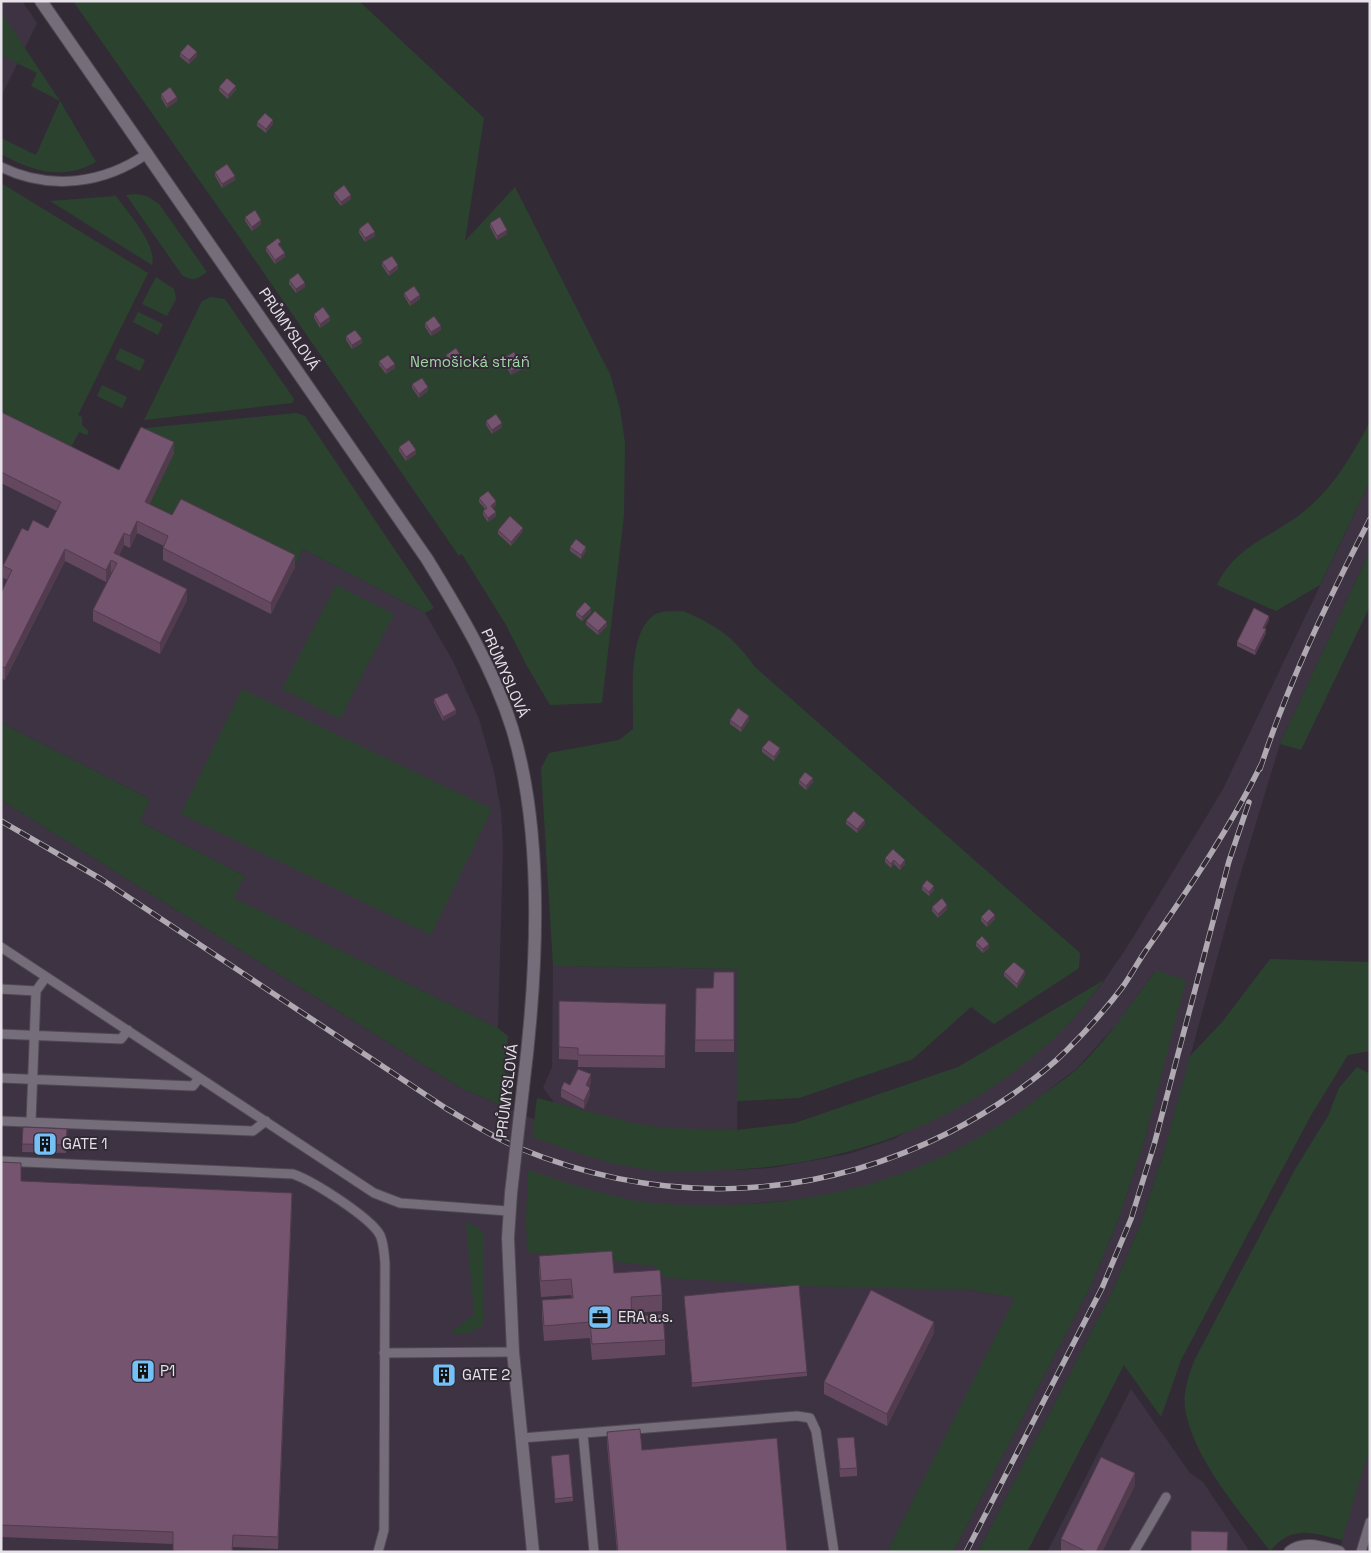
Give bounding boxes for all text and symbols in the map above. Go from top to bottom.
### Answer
street label: PRŮMYSLOVÁ [255,284,324,374]
park label: Nemošická stráň [410,352,530,371]
street label: PRŮMYSLOVÁ [477,625,534,721]
street label: PRŮMYSLOVÁ [491,1042,522,1139]
building icon: GATE 1 [32,1131,58,1157]
place label: GATE 1 [62,1134,108,1153]
office icon: ERA a.s. [587,1304,613,1330]
place label: ERA a.s. [618,1307,673,1326]
building icon: P1 [130,1358,156,1384]
place label: P1 [160,1361,175,1380]
building icon: GATE 2 [431,1362,457,1388]
place label: GATE 2 [462,1365,510,1384]

